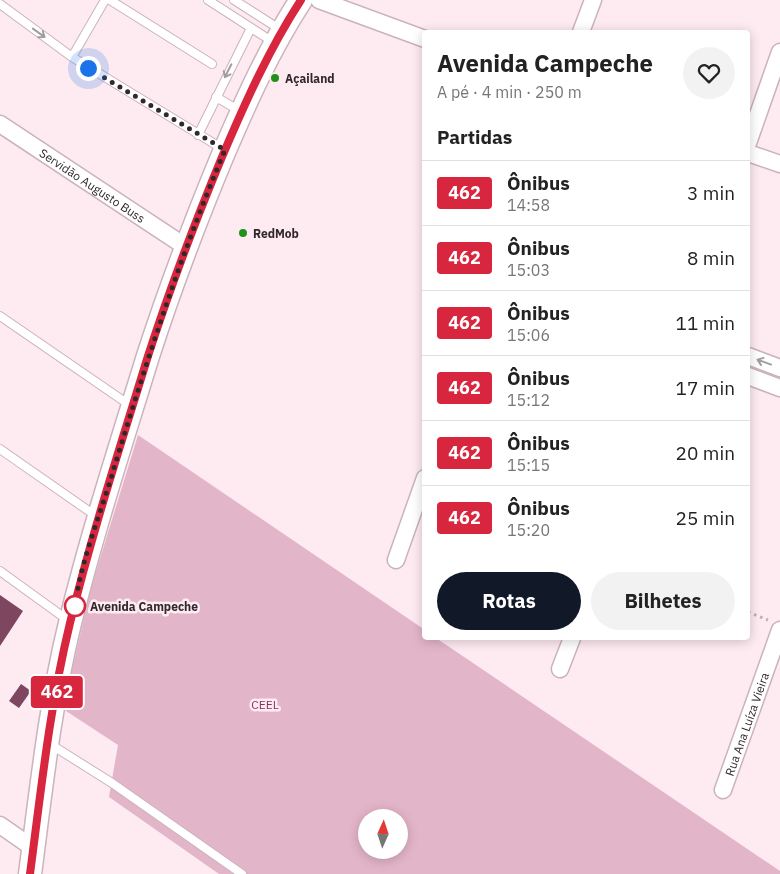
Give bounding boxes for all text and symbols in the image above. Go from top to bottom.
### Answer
one-way arrow [32,28,45,39]
text: Avenida Campeche [437,47,653,79]
button: heart [683,47,735,99]
your location [76,56,101,81]
one-way arrow [223,63,232,78]
place label: Açailand [285,71,335,86]
marker: Açailand [269,72,281,84]
text: A pé · 4 min · 250 m [437,82,582,102]
text: Partidas [437,125,512,149]
street label: Servidão Augusto Buss [37,145,148,226]
text: Ônibus [507,171,570,195]
text: 462 [448,181,481,204]
text: 3 min [687,181,735,205]
text: 14:58 [507,195,550,215]
place label: RedMob [253,226,299,241]
marker: RedMob [237,227,249,239]
text: Ônibus [507,236,570,260]
text: 462 [448,246,481,269]
text: 8 min [687,246,735,270]
text: 15:03 [507,260,550,280]
text: Ônibus [507,301,570,325]
text: 462 [448,311,481,334]
text: 11 min [676,311,735,335]
text: 15:06 [507,325,550,345]
one-way arrow [757,357,772,366]
text: Ônibus [507,366,570,390]
text: 462 [448,376,481,399]
text: 17 min [676,376,735,400]
text: 15:12 [507,390,550,410]
text: Ônibus [507,431,570,455]
text: 462 [448,441,481,464]
text: 20 min [676,441,735,465]
text: 15:15 [507,455,550,475]
text: Ônibus [507,496,570,520]
text: 462 [448,506,481,529]
text: 25 min [676,506,735,530]
text: 15:20 [507,520,550,540]
button: Rotas [437,572,581,630]
button: Bilhetes [591,572,735,630]
marker: Avenida Campeche [64,595,86,617]
place label: Avenida Campeche [90,599,198,614]
street label: Rua Ana Luíza Vieira [721,670,772,778]
line badge: 462 [28,676,86,708]
text: 462 [41,680,73,703]
park label: CEEL [251,697,279,712]
north arrow [358,809,408,859]
map controls [358,809,408,859]

